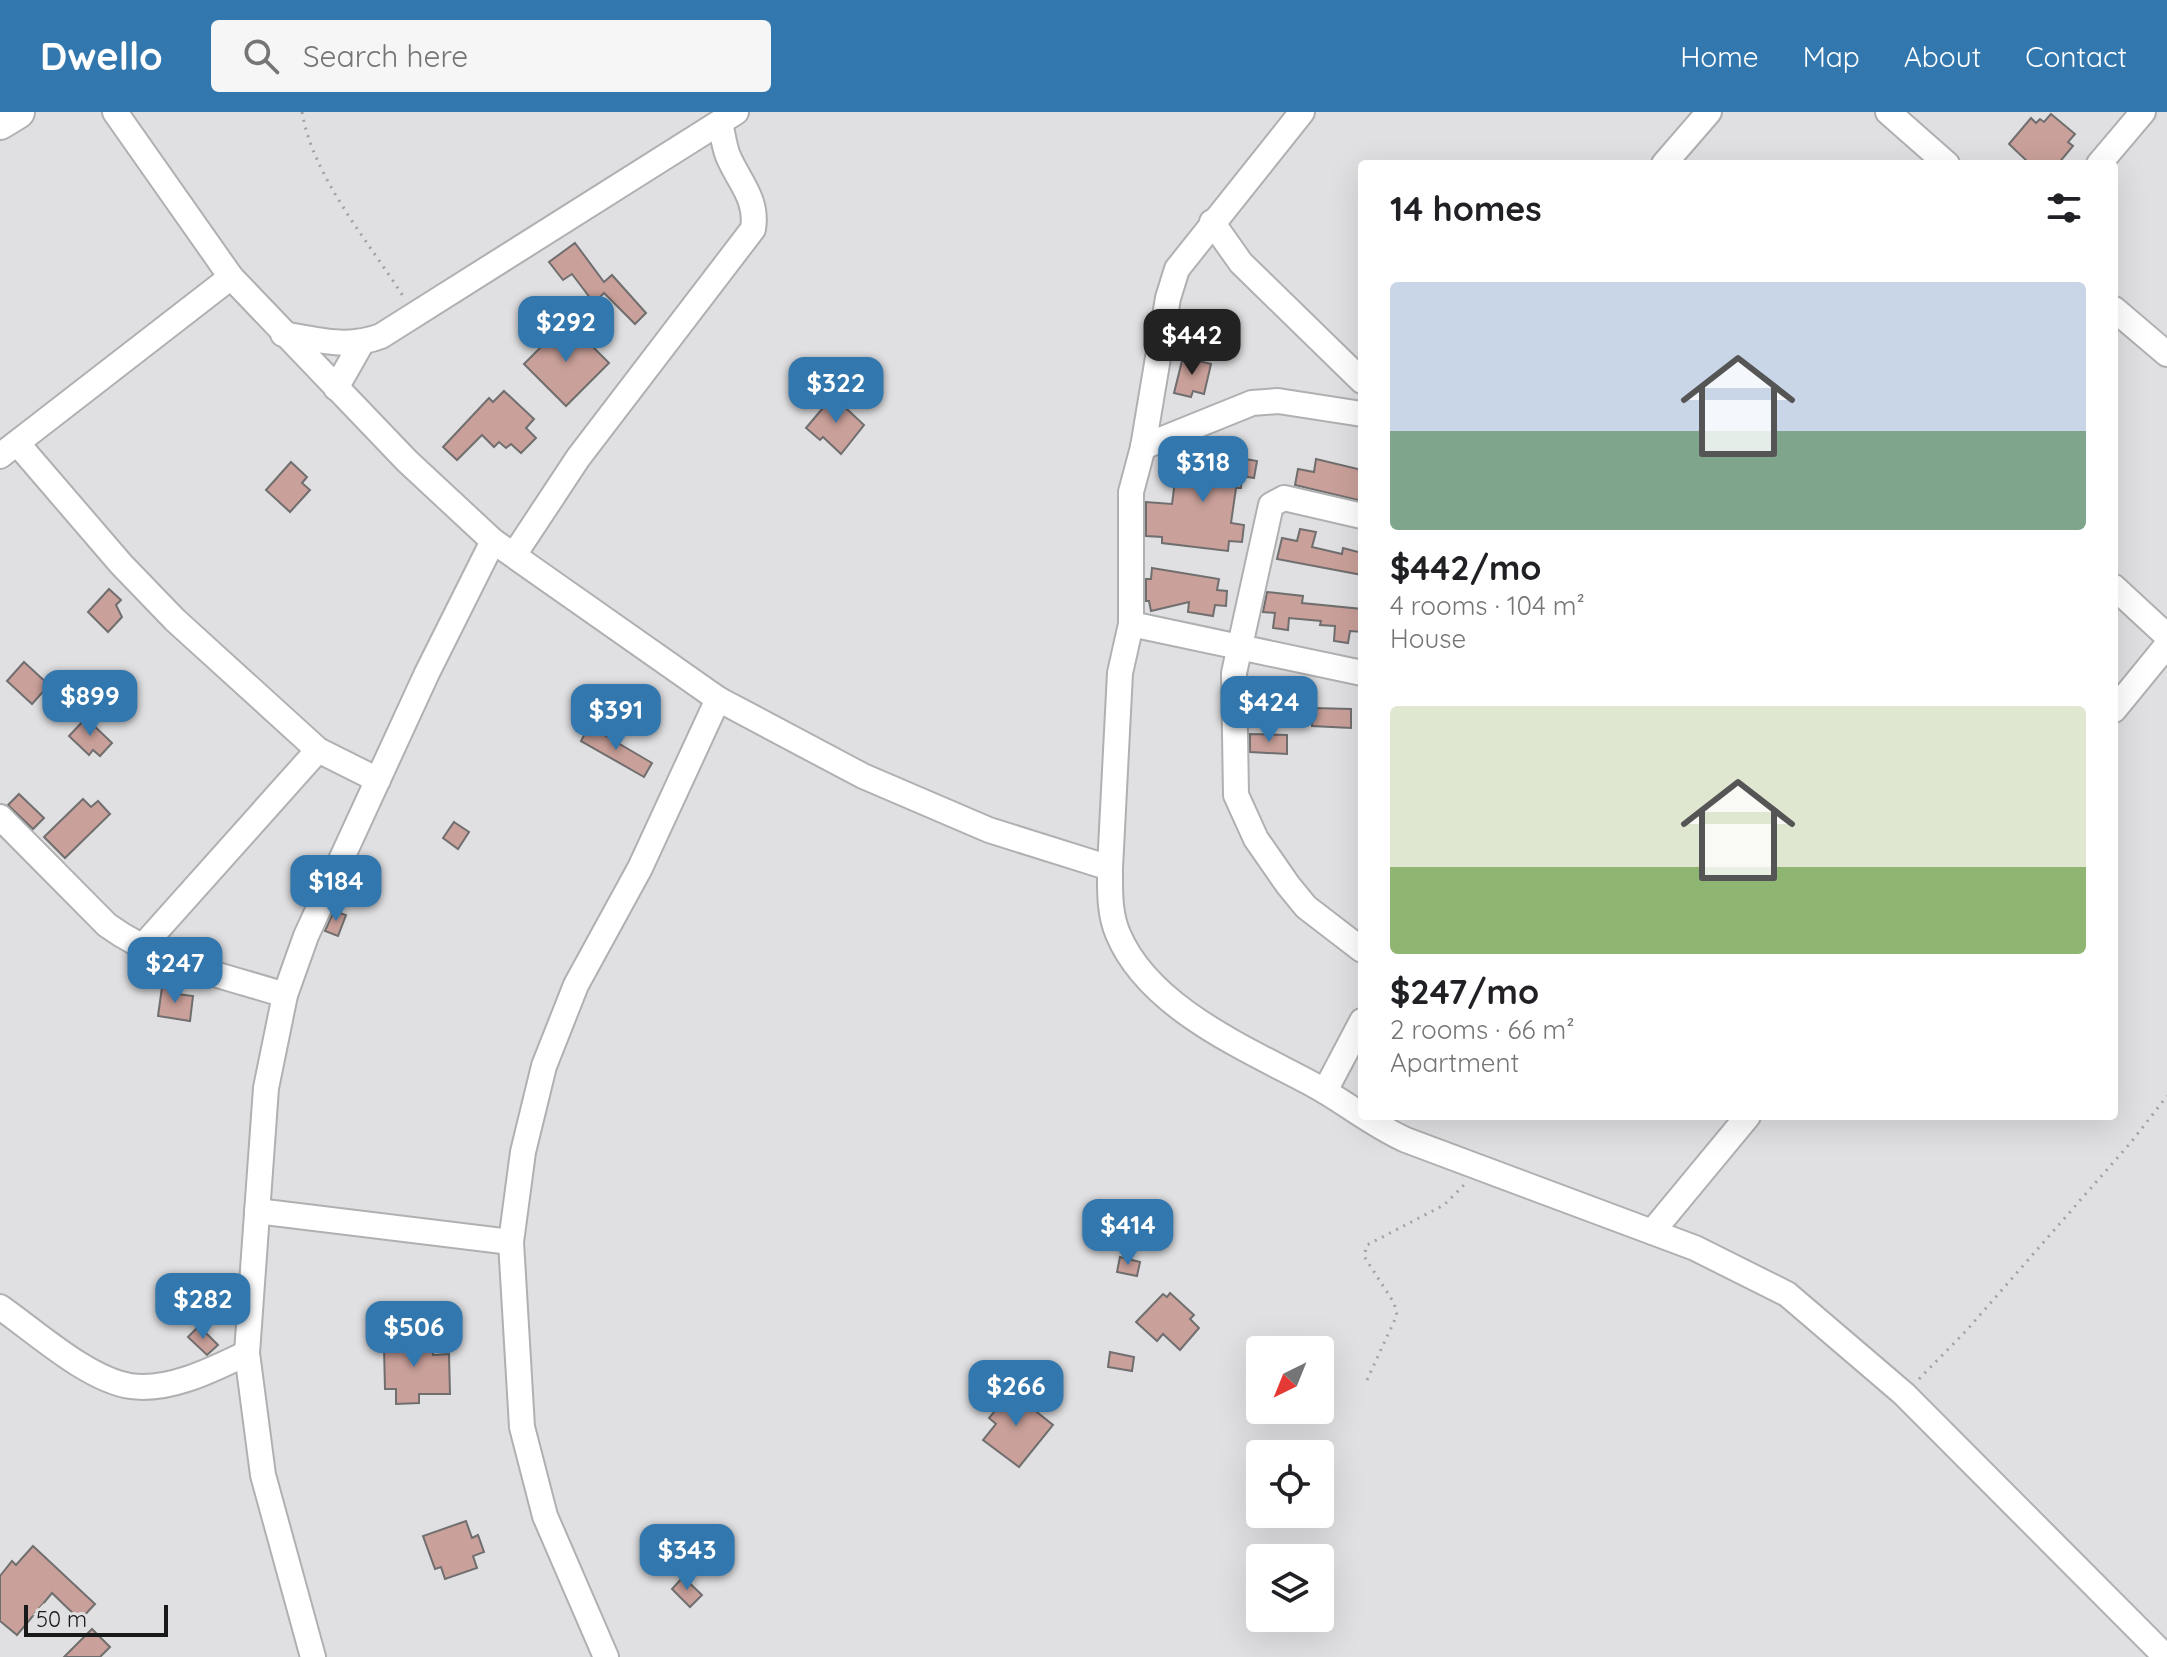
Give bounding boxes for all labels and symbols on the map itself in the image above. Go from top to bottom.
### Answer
pin: $292 [519,296,613,364]
pin: $442 [1145,309,1239,377]
pin: $322 [789,357,883,425]
pin: $318 [1156,436,1250,504]
pin: $899 [43,670,137,738]
pin: $424 [1222,676,1316,744]
pin: $391 [569,684,663,752]
pin: $184 [289,855,383,923]
pin: $247 [128,937,222,1005]
pin: $414 [1081,1199,1175,1267]
pin: $282 [156,1273,250,1341]
pin: $506 [367,1301,461,1369]
north arrow [1246,1336,1334,1424]
pin: $266 [969,1360,1063,1428]
pin: $343 [640,1524,734,1592]
scale bar [24,1601,168,1637]

